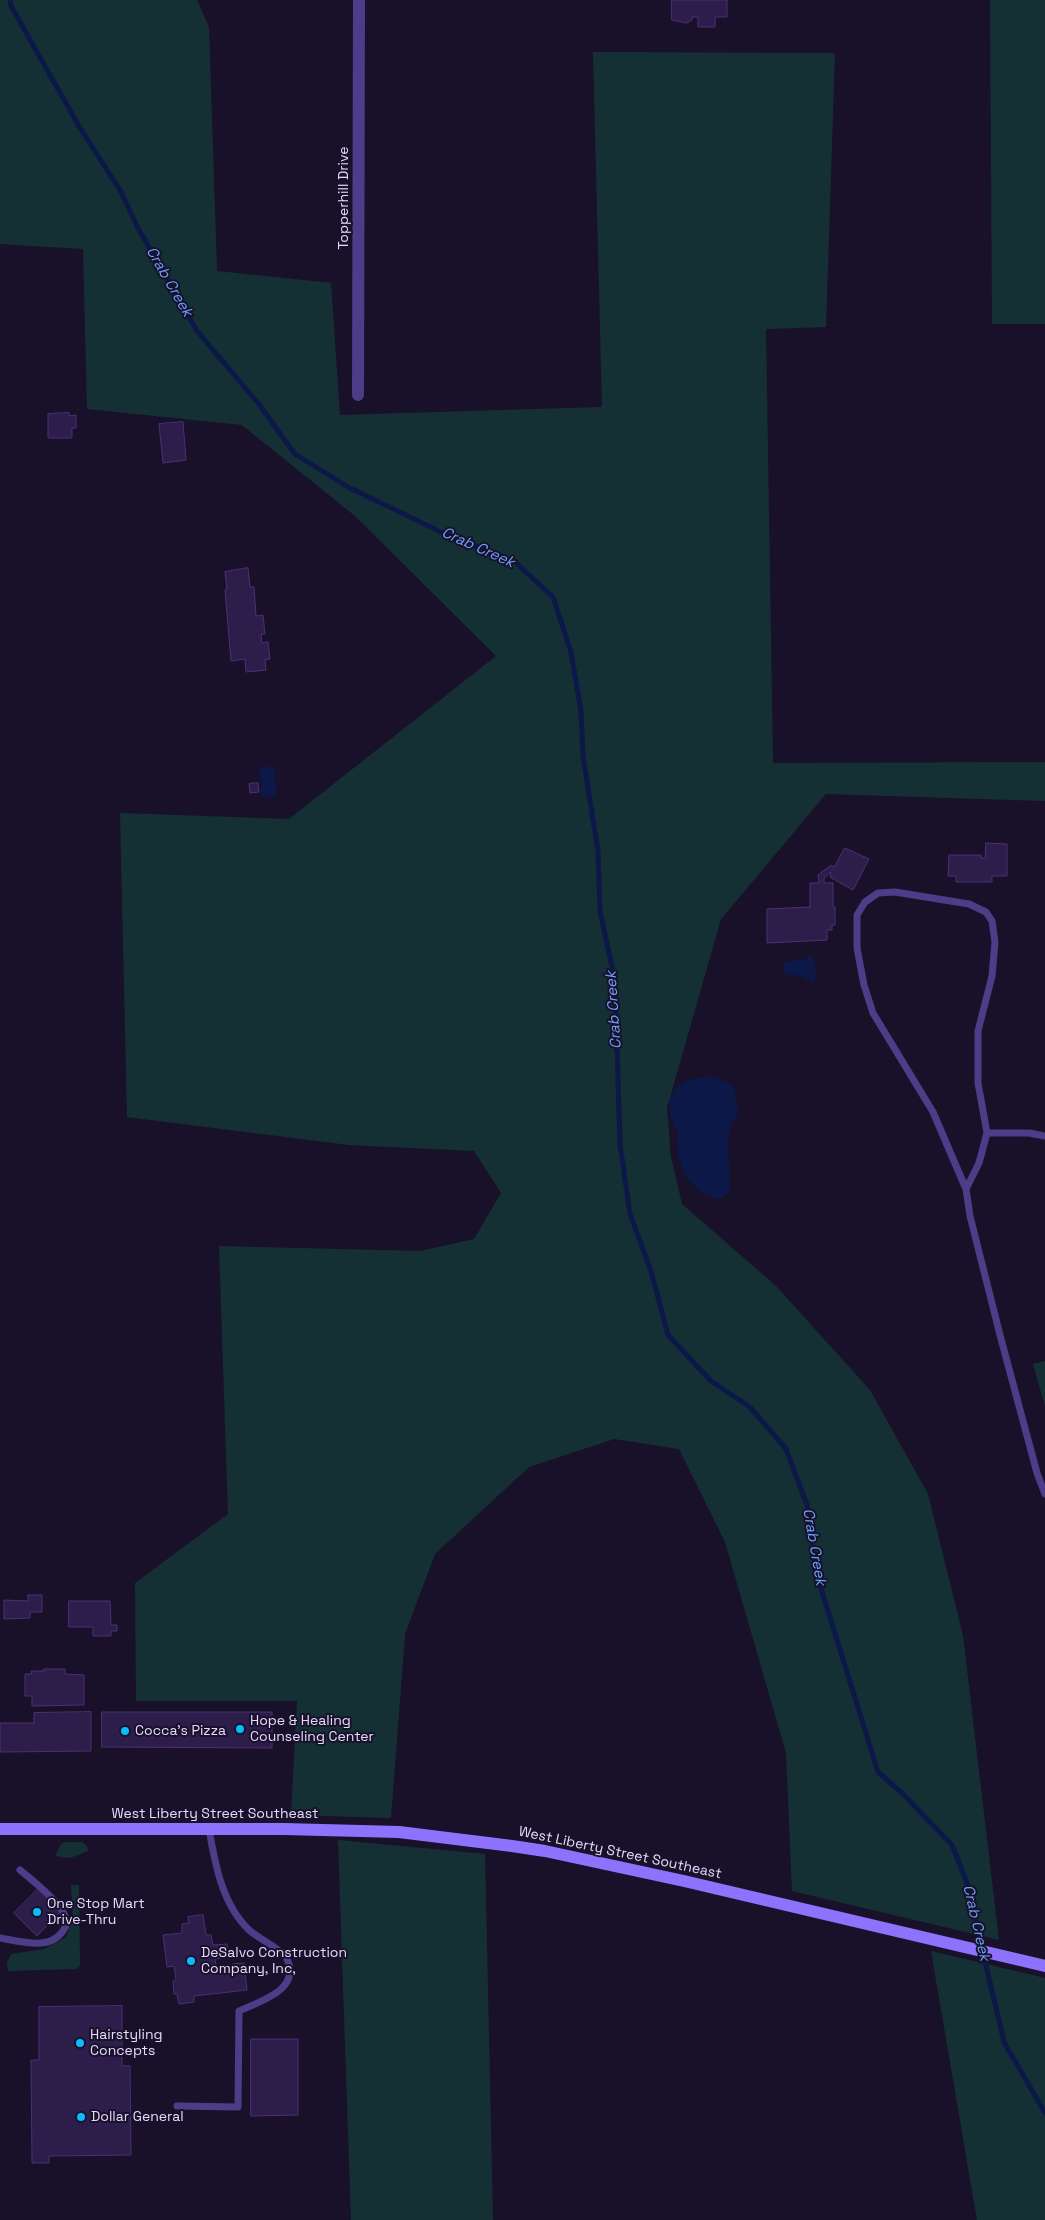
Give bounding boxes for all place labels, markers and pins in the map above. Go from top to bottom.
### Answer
place label: Hope & Healing Counseling Center [250,1713,374,1745]
place label: Cocca's Pizza [135,1723,226,1739]
marker: Hope & Healing Counseling Center [234,1723,246,1735]
marker: Cocca's Pizza [119,1725,131,1737]
place label: One Stop Mart Drive-Thru [47,1896,145,1928]
marker: One Stop Mart Drive-Thru [31,1906,43,1918]
place label: DeSalvo Construction Company, Inc, [201,1945,347,1978]
marker: DeSalvo Construction Company, Inc, [185,1955,197,1967]
place label: Hairstyling Concepts [90,2027,162,2060]
marker: Hairstyling Concepts [74,2037,86,2049]
place label: Dollar General [91,2109,184,2125]
marker: Dollar General [75,2111,87,2123]

